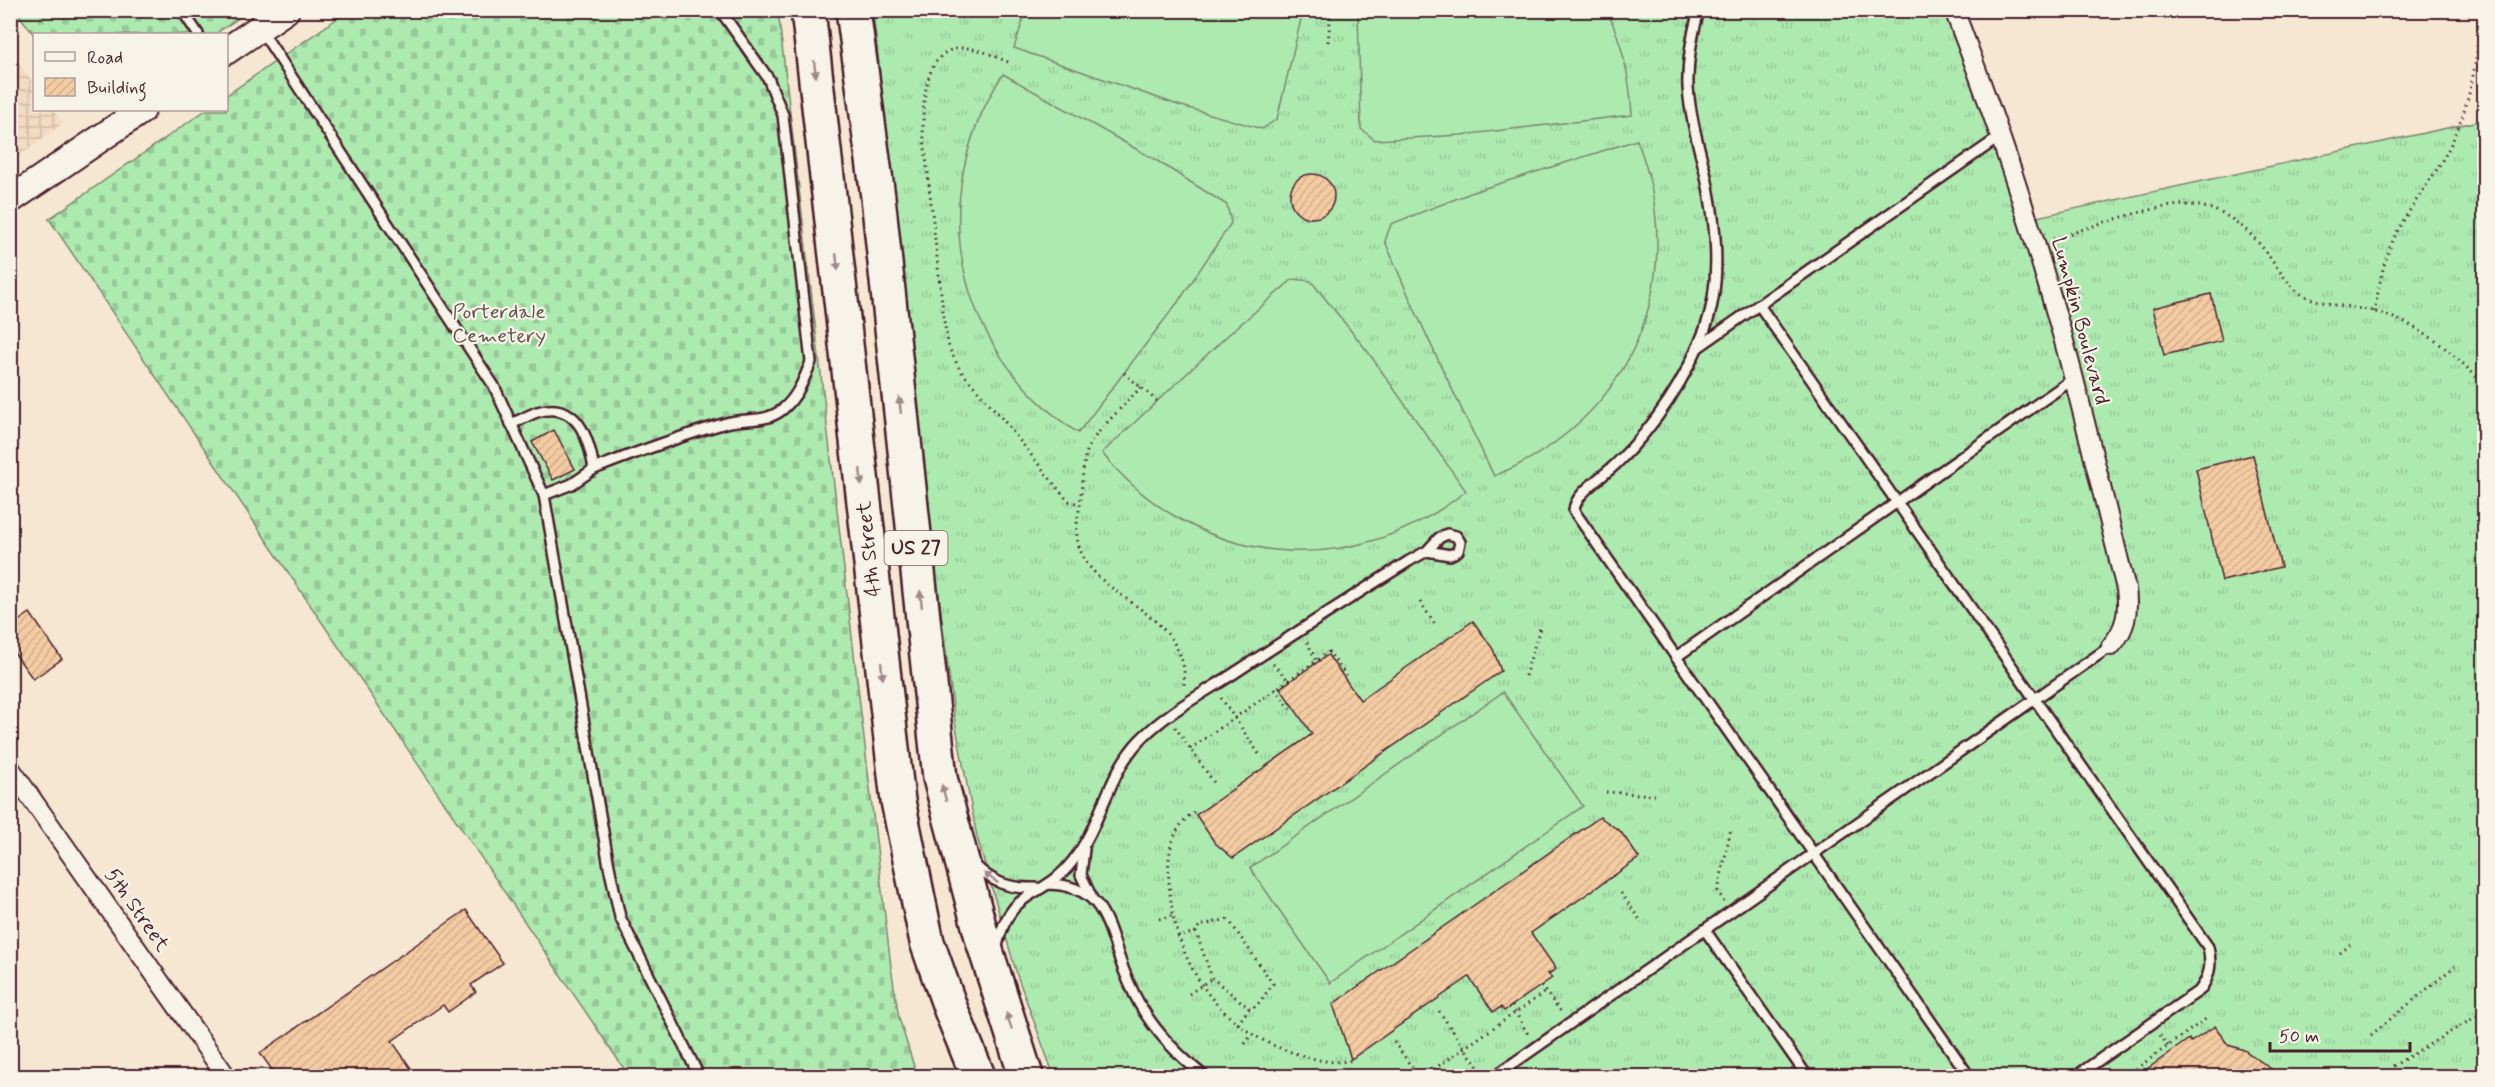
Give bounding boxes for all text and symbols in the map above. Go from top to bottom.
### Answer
legend [33,33,228,111]
text: Road [87,46,123,70]
one-way arrow [810,59,819,78]
text: Building [87,76,147,102]
street label: Lumpkin Boulevard [2044,234,2116,408]
one-way arrow [832,253,842,272]
park label: Porterdale Cemetery [452,298,546,350]
one-way arrow [895,396,905,415]
one-way arrow [856,468,866,487]
street label: 4th Street [850,499,888,598]
road number: US 27 [884,531,948,565]
one-way arrow [916,590,926,609]
one-way arrow [877,661,887,680]
one-way arrow [939,783,948,801]
street label: 5th Street [98,863,176,958]
one-way arrow [983,872,999,884]
one-way arrow [1004,1011,1013,1029]
scale bar [2270,1015,2410,1053]
text: 50 m [2279,1025,2319,1049]

